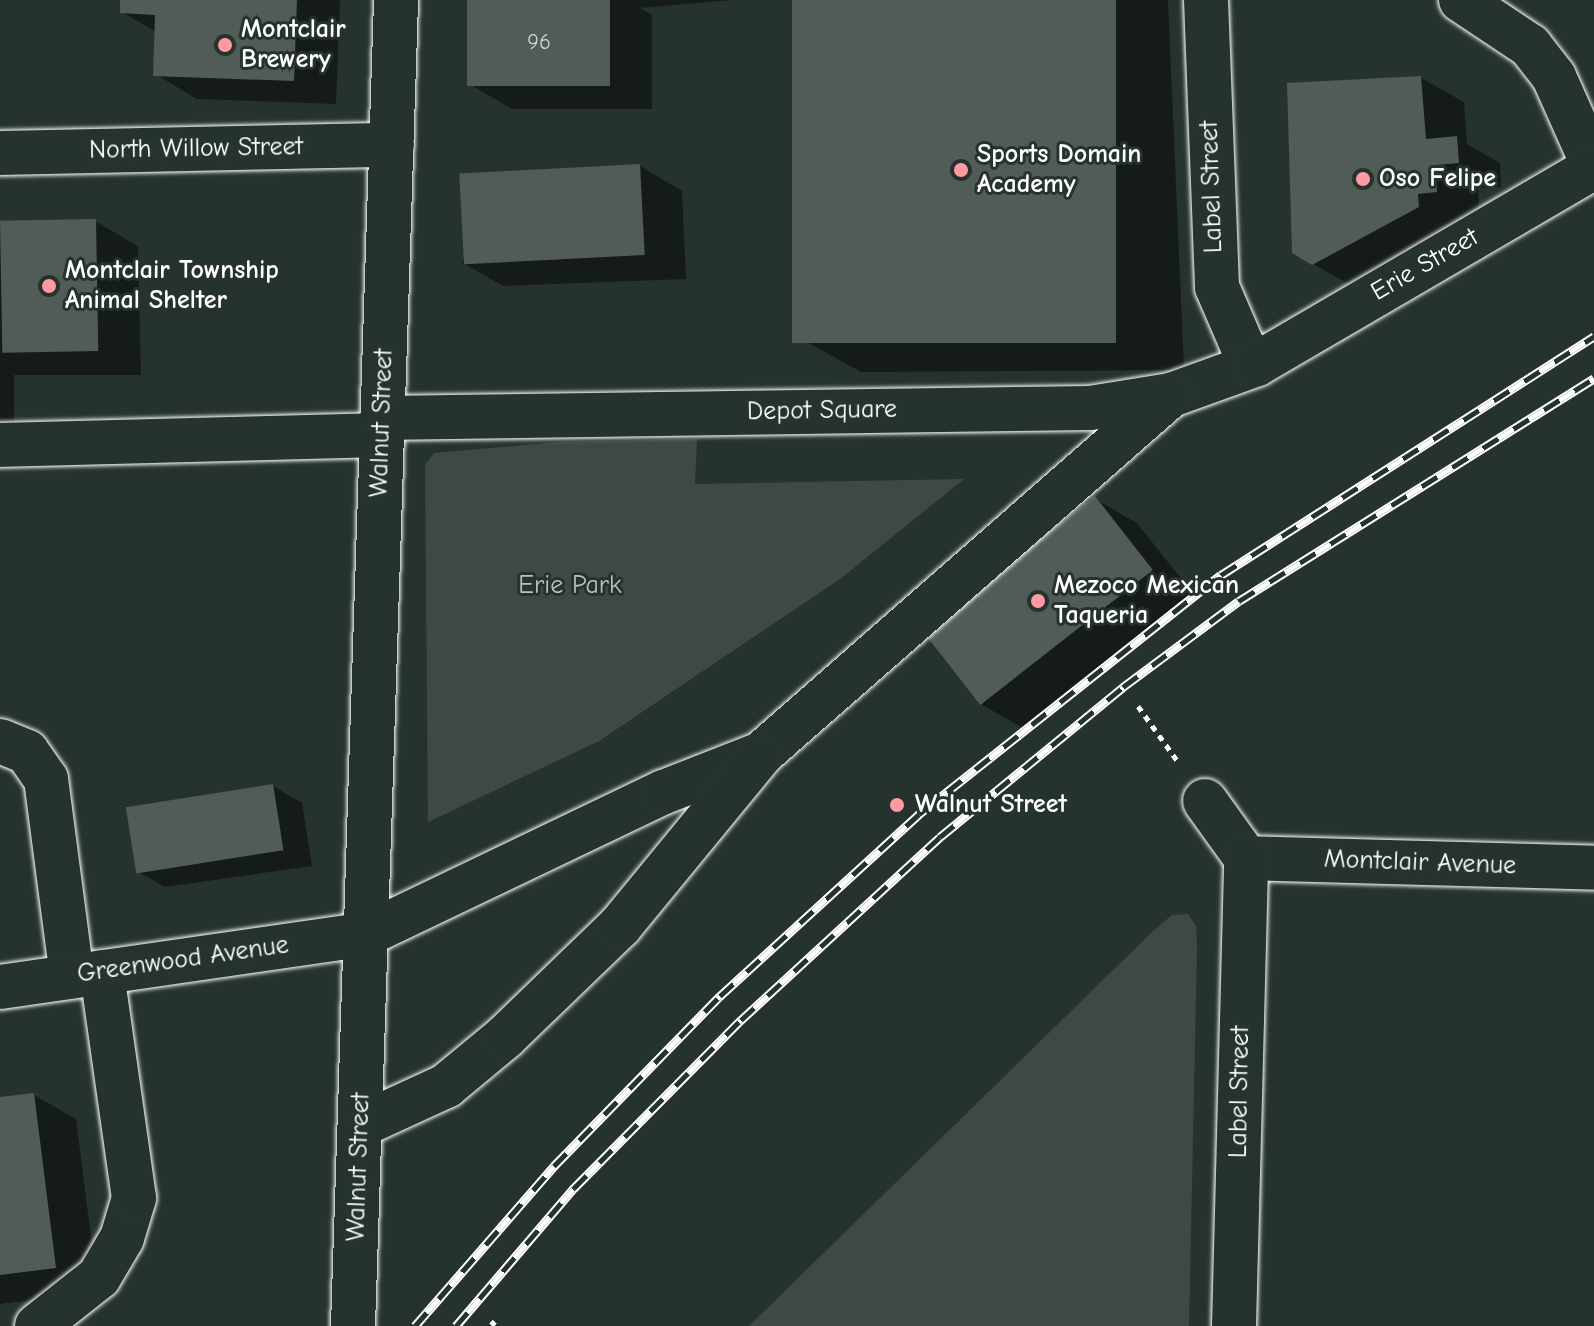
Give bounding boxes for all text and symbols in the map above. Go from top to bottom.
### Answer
place label: Montclair Brewery [241,14,346,76]
house number: 96 [527,30,551,56]
marker: Montclair Brewery [216,36,234,54]
street label: Label Street [1194,120,1230,254]
street label: North Willow Street [89,132,303,166]
place label: Sports Domain Academy [977,139,1141,200]
marker: Sports Domain Academy [952,161,970,179]
place label: Oso Felipe [1379,163,1496,195]
marker: Oso Felipe [1354,170,1372,188]
street label: Erie Street [1366,222,1484,308]
place label: Montclair Township Animal Shelter [65,255,279,316]
marker: Montclair Township Animal Shelter [40,277,58,295]
street label: Walnut Street [364,348,400,498]
street label: Depot Square [747,394,897,428]
park label: Erie Park [518,570,622,602]
place label: Mezoco Mexican Taqueria [1054,570,1239,632]
marker: Mezoco Mexican Taqueria [1029,592,1047,610]
place label: Walnut Street [915,789,1067,821]
marker: Walnut Street [886,794,908,816]
street label: Montclair Avenue [1323,844,1517,882]
street label: Greenwood Avenue [75,930,291,990]
street label: Label Street [1223,1026,1257,1158]
street label: Walnut Street [341,1092,377,1242]

